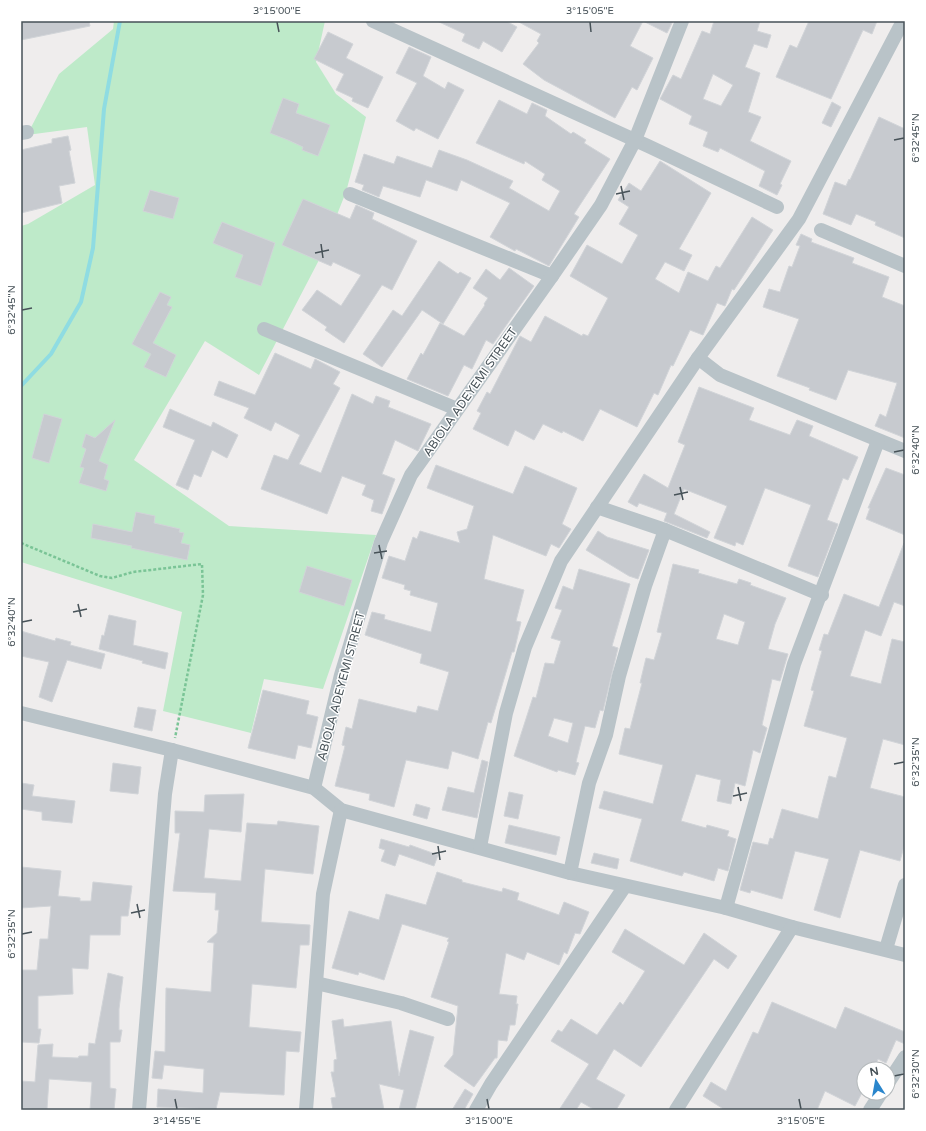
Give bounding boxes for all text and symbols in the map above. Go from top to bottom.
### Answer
text: 3°15'00"E [253,5,301,17]
text: 3°15'05"E [566,5,614,17]
text: 6°32'45"N [910,113,922,163]
text: 6°32'45"N [6,285,18,335]
street label: ABIOLA ADEYEMI STREET [420,324,520,459]
text: 6°32'40"N [910,425,922,475]
text: 6°32'40"N [6,597,18,647]
street label: ABIOLA ADEYEMI STREET [314,609,368,762]
text: 6°32'35"N [910,737,922,787]
text: 6°32'35"N [6,909,18,959]
text: 6°32'30"N [910,1049,922,1099]
north arrow [856,1061,896,1101]
text: N [869,1064,880,1079]
text: 3°14'55"E [153,1115,201,1127]
text: 3°15'00"E [465,1115,513,1127]
text: 3°15'05"E [777,1115,825,1127]

